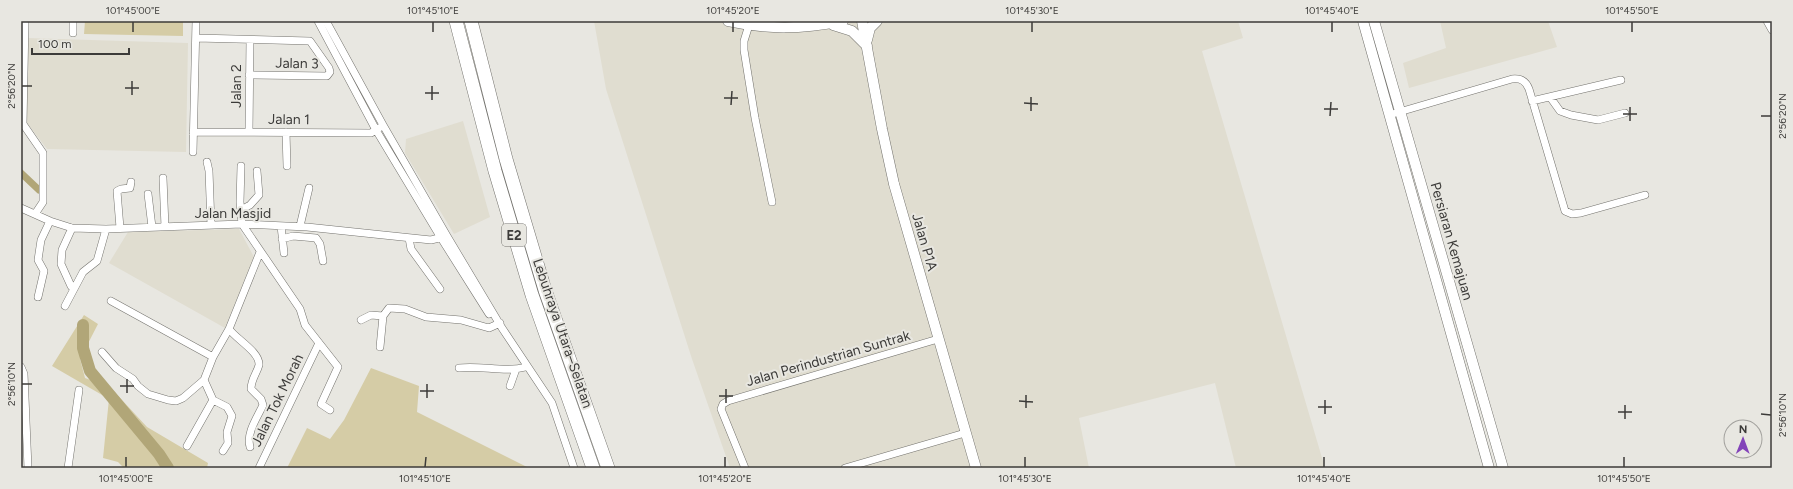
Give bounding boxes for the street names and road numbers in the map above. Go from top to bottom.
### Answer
street label: Jalan 3 [275,55,319,72]
street label: Jalan 2 [228,64,245,108]
street label: Jalan 1 [268,111,310,128]
street label: Persiaran Kemajuan [1427,180,1477,302]
street label: Jalan Masjid [195,205,271,222]
street label: Jalan P1A [908,211,941,273]
road number: E2 [502,224,526,246]
street label: Lebuhraya Utara–Selatan [529,256,596,410]
street label: Jalan Perindustrian Suntrak [744,327,912,390]
street label: Jalan Tok Morah [248,351,307,449]

